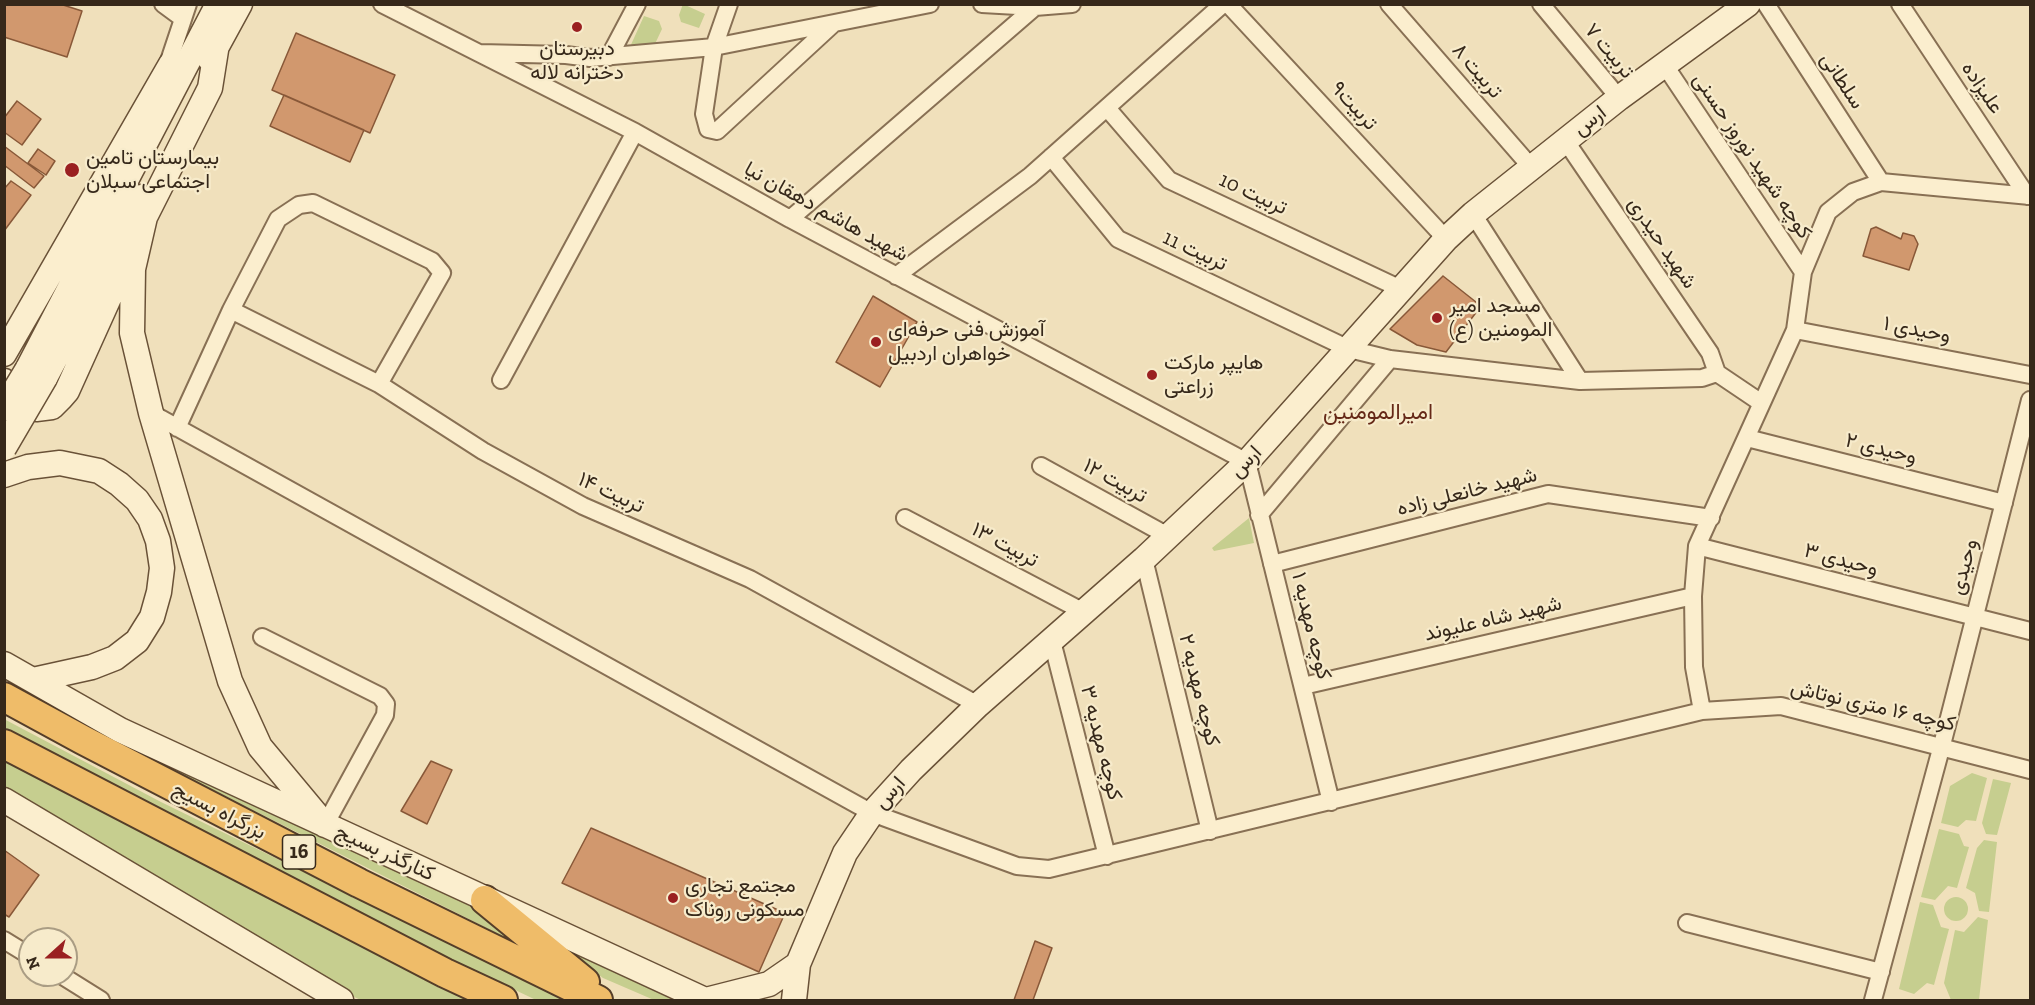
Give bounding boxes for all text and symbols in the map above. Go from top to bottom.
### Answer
street label: تربیت ۷ [1579,18,1639,84]
marker: دبیرستان دخترانه لاله [570,20,584,34]
place label: دبیرستان دخترانه لاله [530,36,624,86]
street label: تربیت ۸ [1446,38,1508,104]
street label: سلطانی [1814,48,1870,114]
street label: علیزاده [1956,57,2008,119]
street label: کوچه شهید نوروز حسنی [1687,68,1817,244]
street label: تربیت۹ [1325,76,1383,136]
street label: ارس [1568,100,1612,142]
place label: بیمارستان تامین اجتماعی سبلان [86,145,219,195]
street label: شهید هاشم دهقان نیا [739,156,913,268]
marker: بیمارستان تامین اجتماعی سبلان [63,161,81,179]
street label: تربیت 10 [1215,167,1291,221]
street label: شهید حیدری [1622,192,1702,294]
street label: تربیت 11 [1159,225,1231,277]
place label: مسجد امیر المومنین (ع) [1449,293,1552,343]
marker: مسجد امیر المومنین (ع) [1430,311,1444,325]
street label: وحیدی ۱ [1881,311,1953,349]
place label: آموزش فنی حرفه‌ای خواهران اردبیل [888,317,1045,367]
marker: آموزش فنی حرفه‌ای خواهران اردبیل [869,335,883,349]
place label: هایپر مارکت زراعتی [1164,350,1263,400]
marker: هایپر مارکت زراعتی [1145,368,1159,382]
district label: امیرالمومنین [1323,400,1433,426]
street label: وحیدی ۲ [1843,428,1919,470]
street label: ارس [1225,441,1267,483]
street label: تربیت ۱۲ [1079,453,1151,509]
street label: شهید خانعلی زاده [1394,462,1540,522]
street label: تربیت ۱۴ [574,467,648,519]
street label: تربیت ۱۳ [967,517,1043,573]
street label: وحیدی [1944,536,1984,598]
street label: وحیدی ۳ [1801,538,1881,582]
street label: کوچه مهدیه ۱ [1286,570,1336,682]
street label: شهید شاه علیوند [1422,591,1564,647]
street label: کوچه مهدیه ۲ [1173,631,1225,749]
street label: کوچه ۱۶ متری نوتاش [1788,675,1958,737]
street label: کوچه مهدیه ۳ [1075,683,1127,803]
street label: ارس [869,771,911,815]
street label: بزرگراه بسیج [168,777,270,845]
street label: کنارگذر بسیج [331,819,439,887]
road number: 16 [282,835,316,869]
place label: مجتمع تجاری مسکونی روناک [685,873,804,923]
marker: مجتمع تجاری مسکونی روناک [666,891,680,905]
north arrow [18,927,78,987]
text: N [22,954,44,972]

